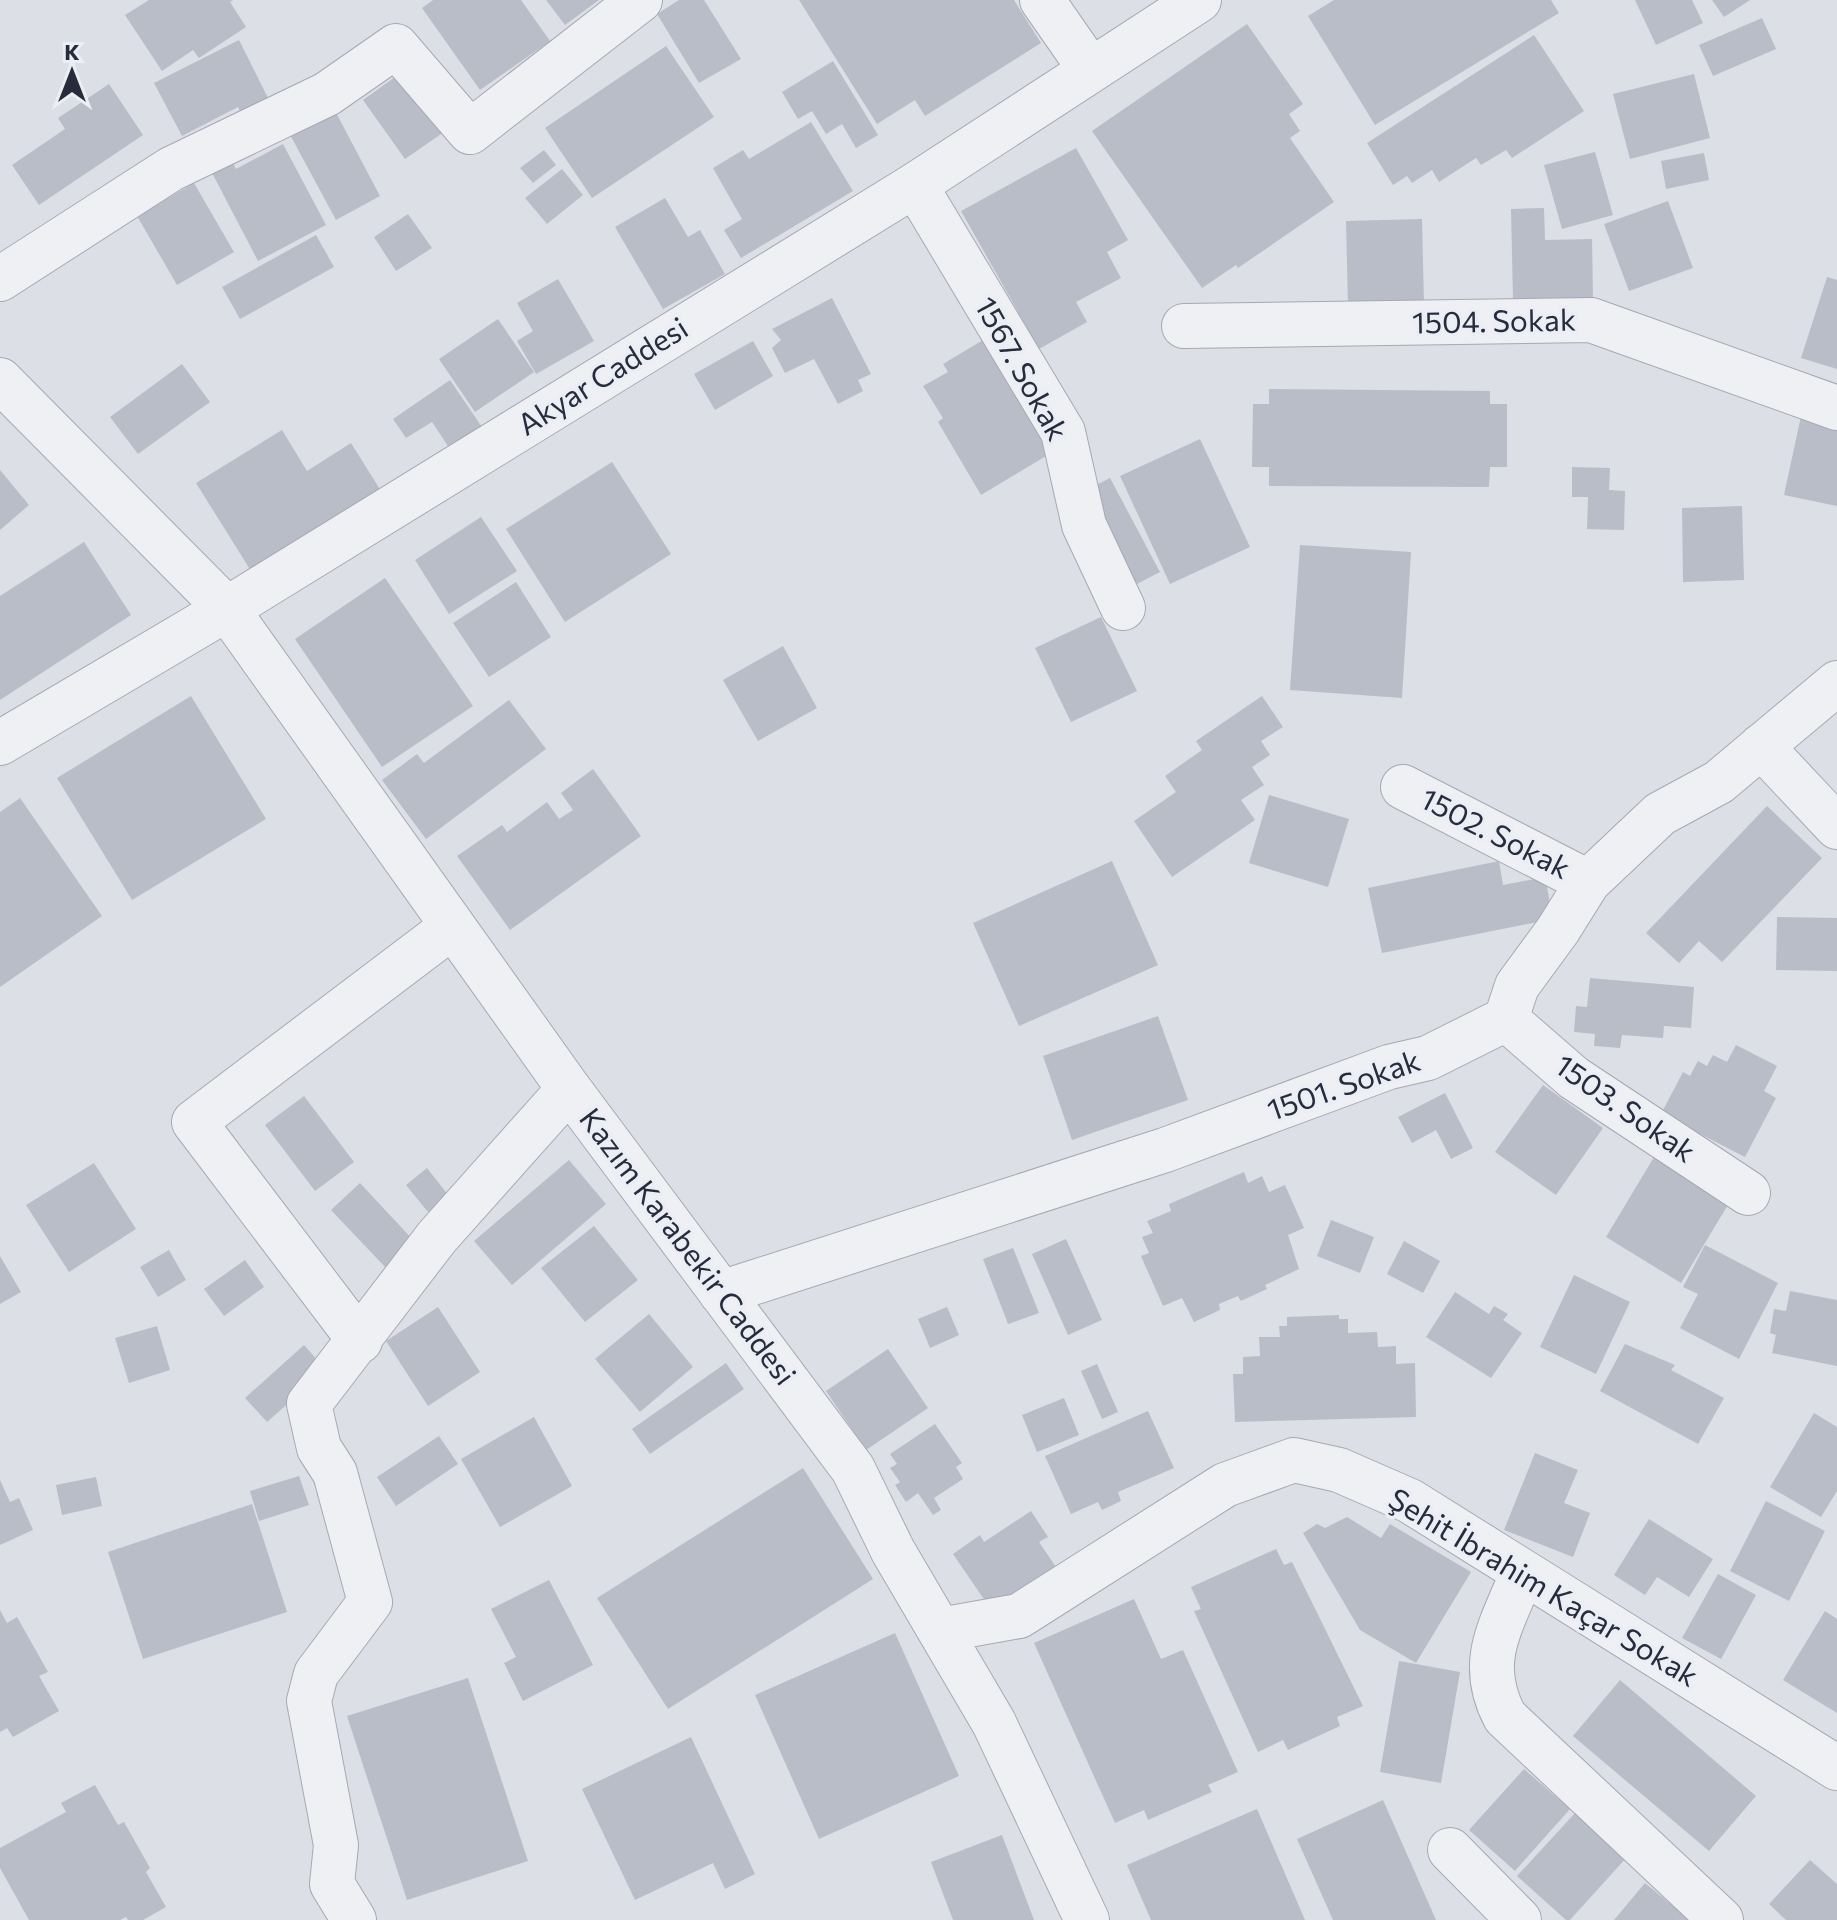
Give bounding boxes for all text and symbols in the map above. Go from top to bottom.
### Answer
north arrow [32,32,112,112]
text: K [64,38,80,65]
street label: 1567. Sokak [969,290,1078,446]
street label: 1504. Sokak [1412,300,1576,339]
street label: Akyar Caddesi [510,308,694,442]
street label: 1502. Sokak [1415,778,1577,885]
street label: 1501. Sokak [1262,1040,1424,1127]
street label: 1503. Sokak [1549,1045,1704,1169]
street label: Kazım Karabekir Caddesi [573,1100,805,1391]
street label: Şehit İbrahim Kaçar Sokak [1383,1479,1706,1693]

